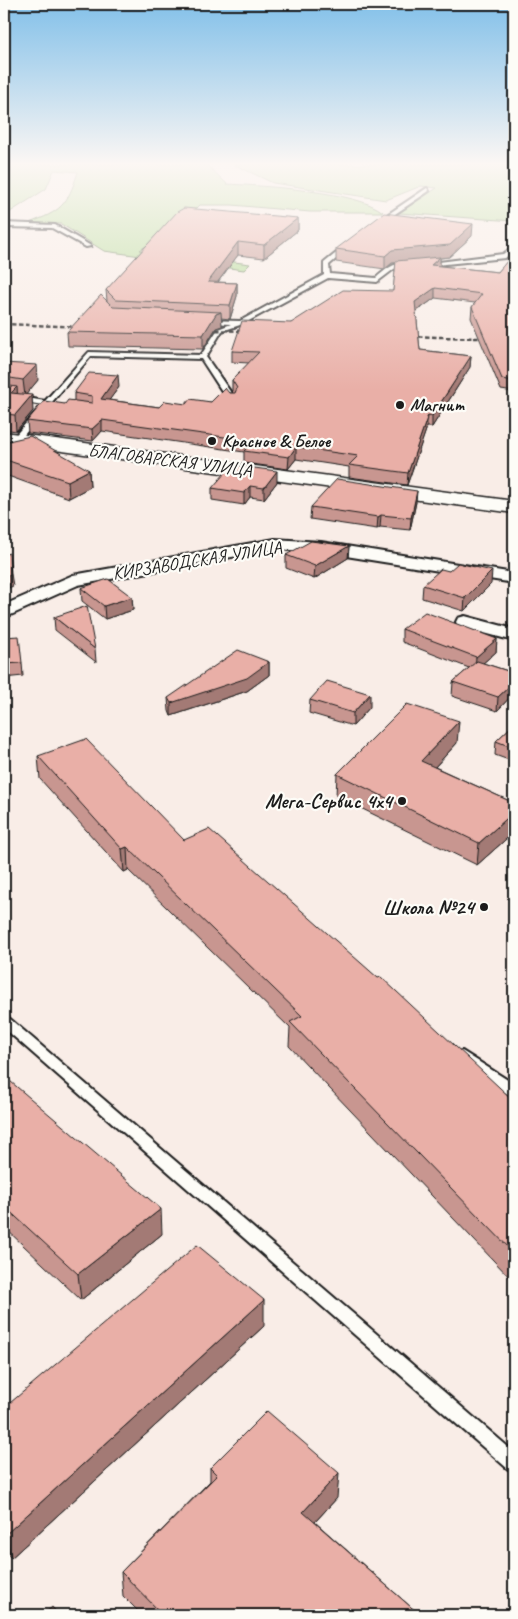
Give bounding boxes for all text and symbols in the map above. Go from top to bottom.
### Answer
place label: Магнит [410,394,465,416]
marker: Магнит [394,399,406,411]
place label: Красное & Белое [222,430,332,452]
marker: Красное & Белое [206,435,218,447]
street label: БЛАГОВАРСКАЯ УЛИЦА [87,439,254,481]
street label: КИРЗАВОДСКАЯ УЛИЦА [111,536,284,584]
place label: Мега-Сервис 4х4 [265,788,395,814]
marker: Мега-Сервис 4х4 [396,795,408,807]
place label: Школа №24 [383,894,477,920]
marker: Школа №24 [478,901,490,913]

